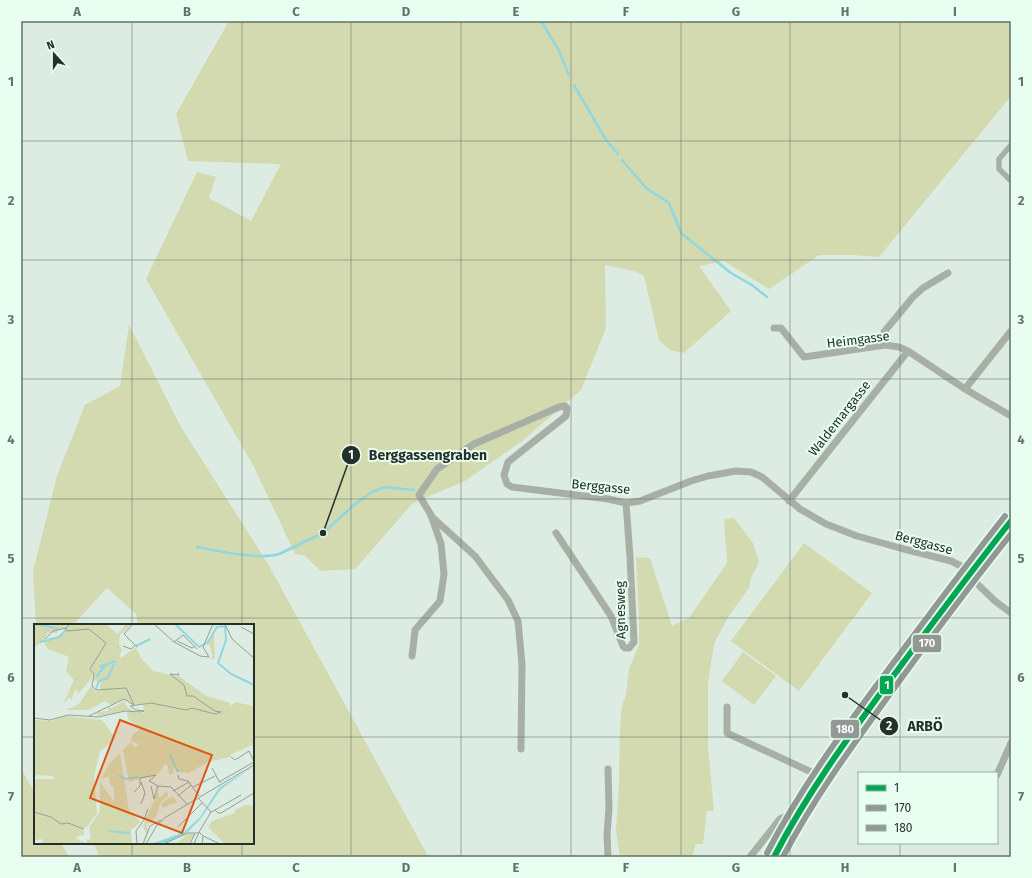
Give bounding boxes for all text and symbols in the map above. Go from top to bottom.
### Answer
text: A [72,4,81,19]
text: B [183,4,191,19]
text: C [292,4,300,19]
text: D [402,4,411,19]
text: E [513,4,520,19]
text: F [623,4,630,19]
text: G [732,4,740,19]
text: H [841,4,849,19]
text: I [953,4,957,19]
north arrow [34,34,74,74]
text: N [45,38,56,53]
text: 1 [8,74,14,89]
text: 1 [1018,74,1024,89]
text: 2 [8,193,15,208]
text: 2 [1018,193,1025,208]
text: 3 [7,312,15,327]
text: 3 [1017,312,1025,327]
street label: Heimgasse [826,328,890,351]
street label: Waldemargasse [805,378,873,459]
text: 4 [7,432,15,447]
text: 4 [1017,432,1025,447]
callout: Berggassengraben [341,442,495,468]
text: Berggassengraben [369,447,487,464]
text: 1 [348,448,354,462]
street label: Berggasse [571,476,631,497]
street label: Berggasse [893,528,954,557]
text: 5 [8,551,15,566]
text: 5 [1018,551,1025,566]
street label: Agnesweg [612,581,629,639]
inset map [34,624,254,844]
line badge: 170 [912,634,942,653]
text: 170 [919,637,936,650]
text: 6 [7,670,15,685]
text: 6 [1017,670,1025,685]
line badge: 1 [879,675,894,695]
text: 1 [884,679,890,692]
callout: ARBÖ [879,713,951,739]
text: ARBÖ [906,717,943,735]
line badge: 180 [830,719,860,739]
text: 2 [886,719,892,733]
text: 180 [836,723,855,736]
legend [858,772,998,844]
text: 1 [894,781,899,795]
text: 7 [8,789,14,804]
text: 7 [1018,789,1024,804]
text: 170 [894,801,911,815]
text: 180 [894,821,913,835]
text: A [72,860,81,875]
text: B [183,860,191,875]
text: C [292,860,300,875]
text: D [402,860,411,875]
text: E [513,860,520,875]
text: F [623,860,630,875]
text: G [732,860,740,875]
text: H [841,860,849,875]
text: I [953,860,957,875]

